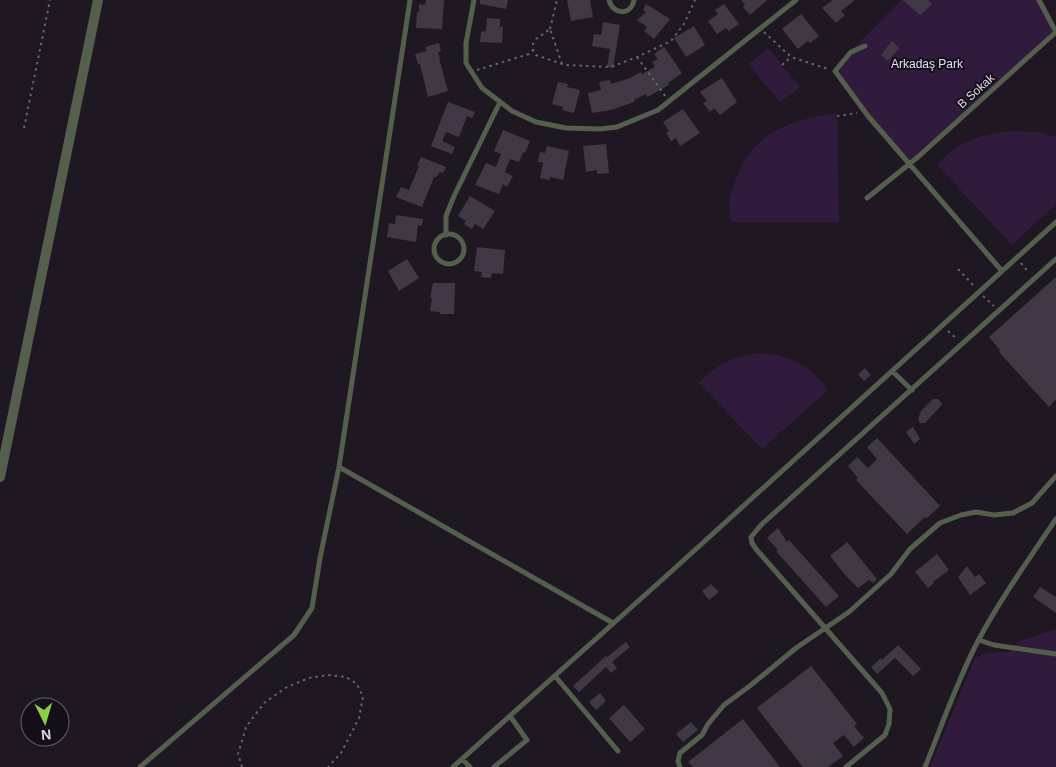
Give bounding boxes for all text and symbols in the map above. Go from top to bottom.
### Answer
park label: Arkadaş Park [891,57,964,71]
street label: B Sokak [955,70,998,111]
north arrow [20,697,70,747]
text: N [40,727,52,743]

